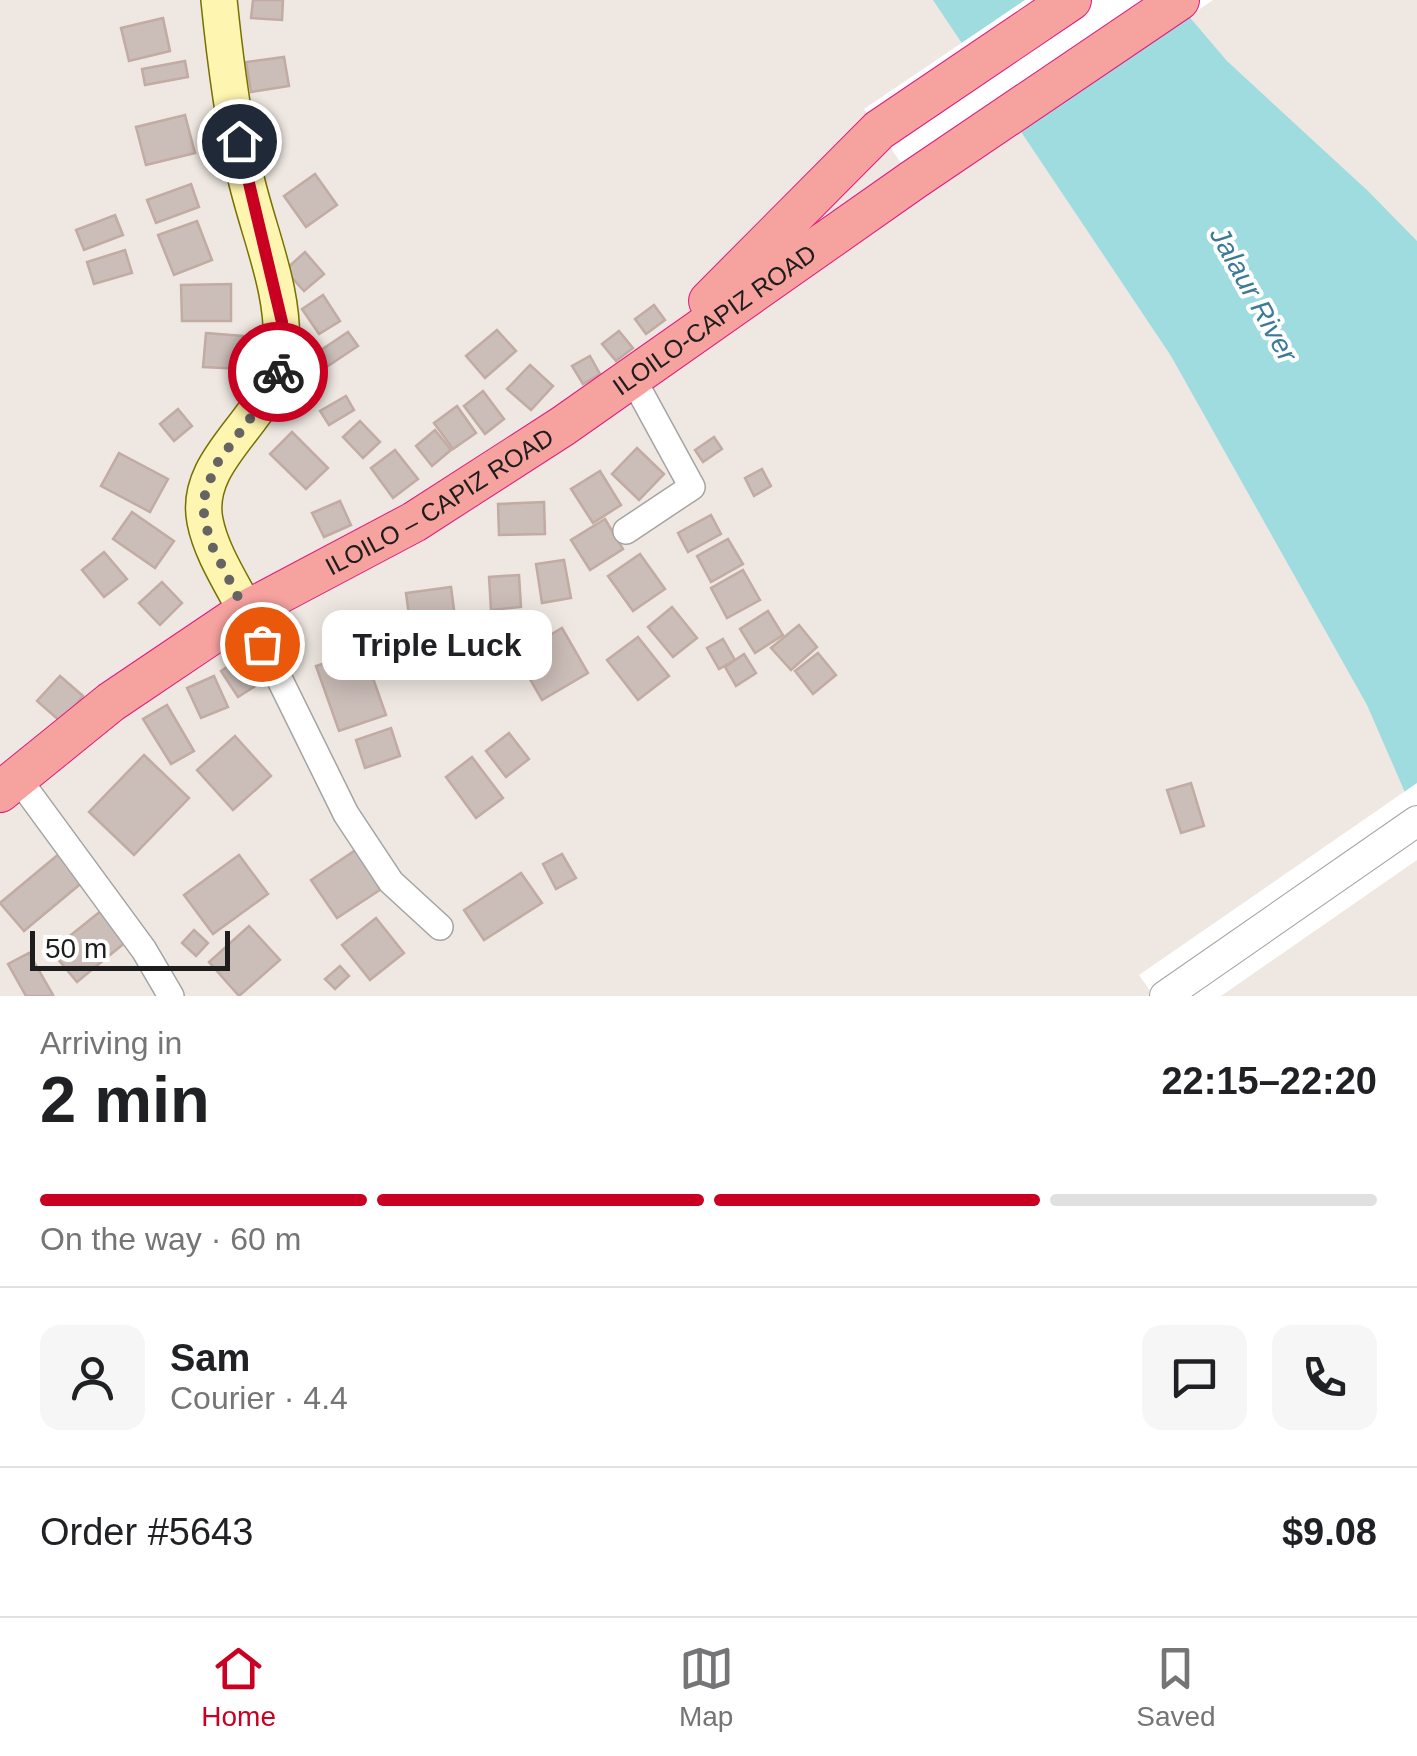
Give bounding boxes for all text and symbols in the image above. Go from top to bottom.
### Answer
pin [197,99,282,184]
icon: home [212,114,267,169]
water label: Jalaur River [1203,221,1304,369]
street label: ILOILO-CAPIZ ROAD [607,239,821,401]
courier [228,322,328,422]
icon: bike [251,345,306,400]
street label: ILOILO – CAPIZ ROAD [320,422,558,580]
pin [220,602,305,687]
callout: Triple Luck [322,609,552,679]
icon: bag [235,617,290,672]
text: Triple Luck [353,627,521,663]
scale bar [30,926,230,970]
text: 50 m [45,933,107,964]
text: Arriving in [40,1025,182,1061]
text: 22:15–22:20 [1161,1060,1377,1102]
text: 2 min [40,1063,210,1136]
text: On the way · 60 m [40,1221,301,1257]
button: person [40,1325,145,1430]
button: chat [1142,1325,1247,1430]
button: phone [1272,1325,1377,1430]
text: Sam [170,1337,250,1379]
text: Courier · 4.4 [170,1380,348,1416]
text: Order #5643 [40,1511,253,1553]
text: $9.08 [1282,1511,1377,1553]
tab: Home [201,1641,276,1733]
tab: Map [679,1641,734,1733]
tab: Saved [1136,1641,1216,1733]

